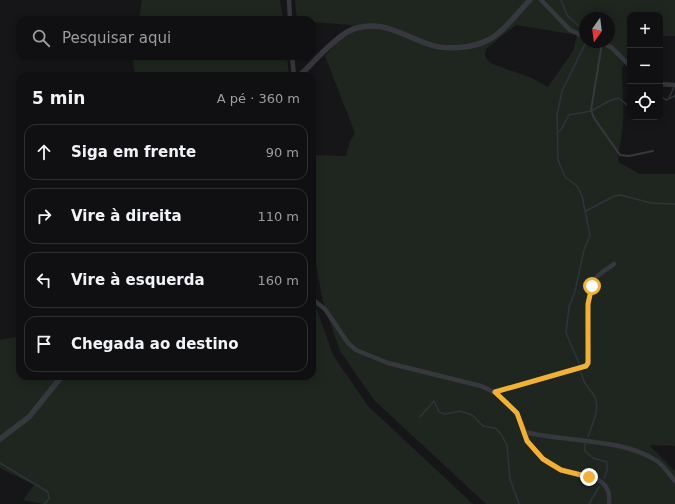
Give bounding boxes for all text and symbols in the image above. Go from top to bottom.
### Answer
north arrow [579,12,615,48]
map controls [627,12,663,120]
button: + [627,12,663,48]
search box [16,16,316,60]
icon: search [30,27,52,49]
text: Pesquisar aqui [62,29,171,47]
button: − [627,48,663,84]
button: locate [627,84,663,120]
text: 5 min [32,88,85,108]
text: A pé · 360 m [217,91,300,106]
icon: ahead [33,141,55,163]
text: Siga em frente [71,143,196,161]
text: 90 m [266,145,299,160]
icon: right [33,205,55,227]
text: Vire à direita [71,207,182,225]
text: 110 m [257,209,299,224]
icon: left [33,269,55,291]
text: Vire à esquerda [71,271,205,289]
text: 160 m [257,273,299,288]
route start [583,277,601,295]
icon: arrive [33,333,55,355]
text: Chegada ao destino [71,335,239,353]
route end [580,468,598,486]

